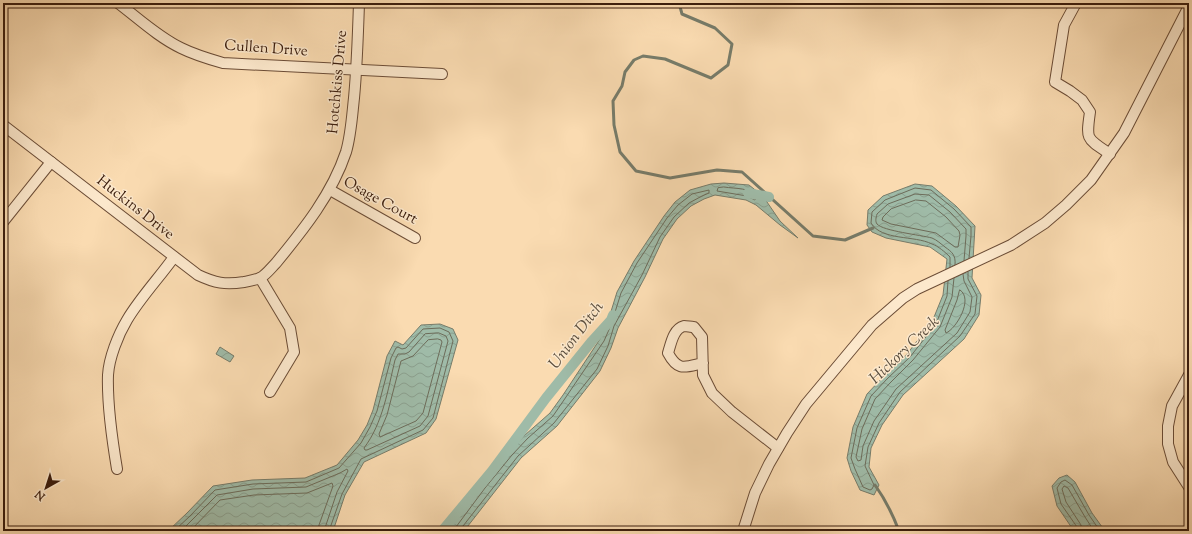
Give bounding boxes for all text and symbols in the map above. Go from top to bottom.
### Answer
street label: Hotchkiss Drive [323,29,353,135]
street label: Cullen Drive [223,36,309,62]
street label: Huckins Drive [92,171,178,245]
street label: Osage Court [339,172,421,230]
water label: Union Ditch [544,297,610,374]
water label: Hickory Creek [865,312,945,390]
north arrow [26,468,66,508]
text: N [32,486,50,505]

